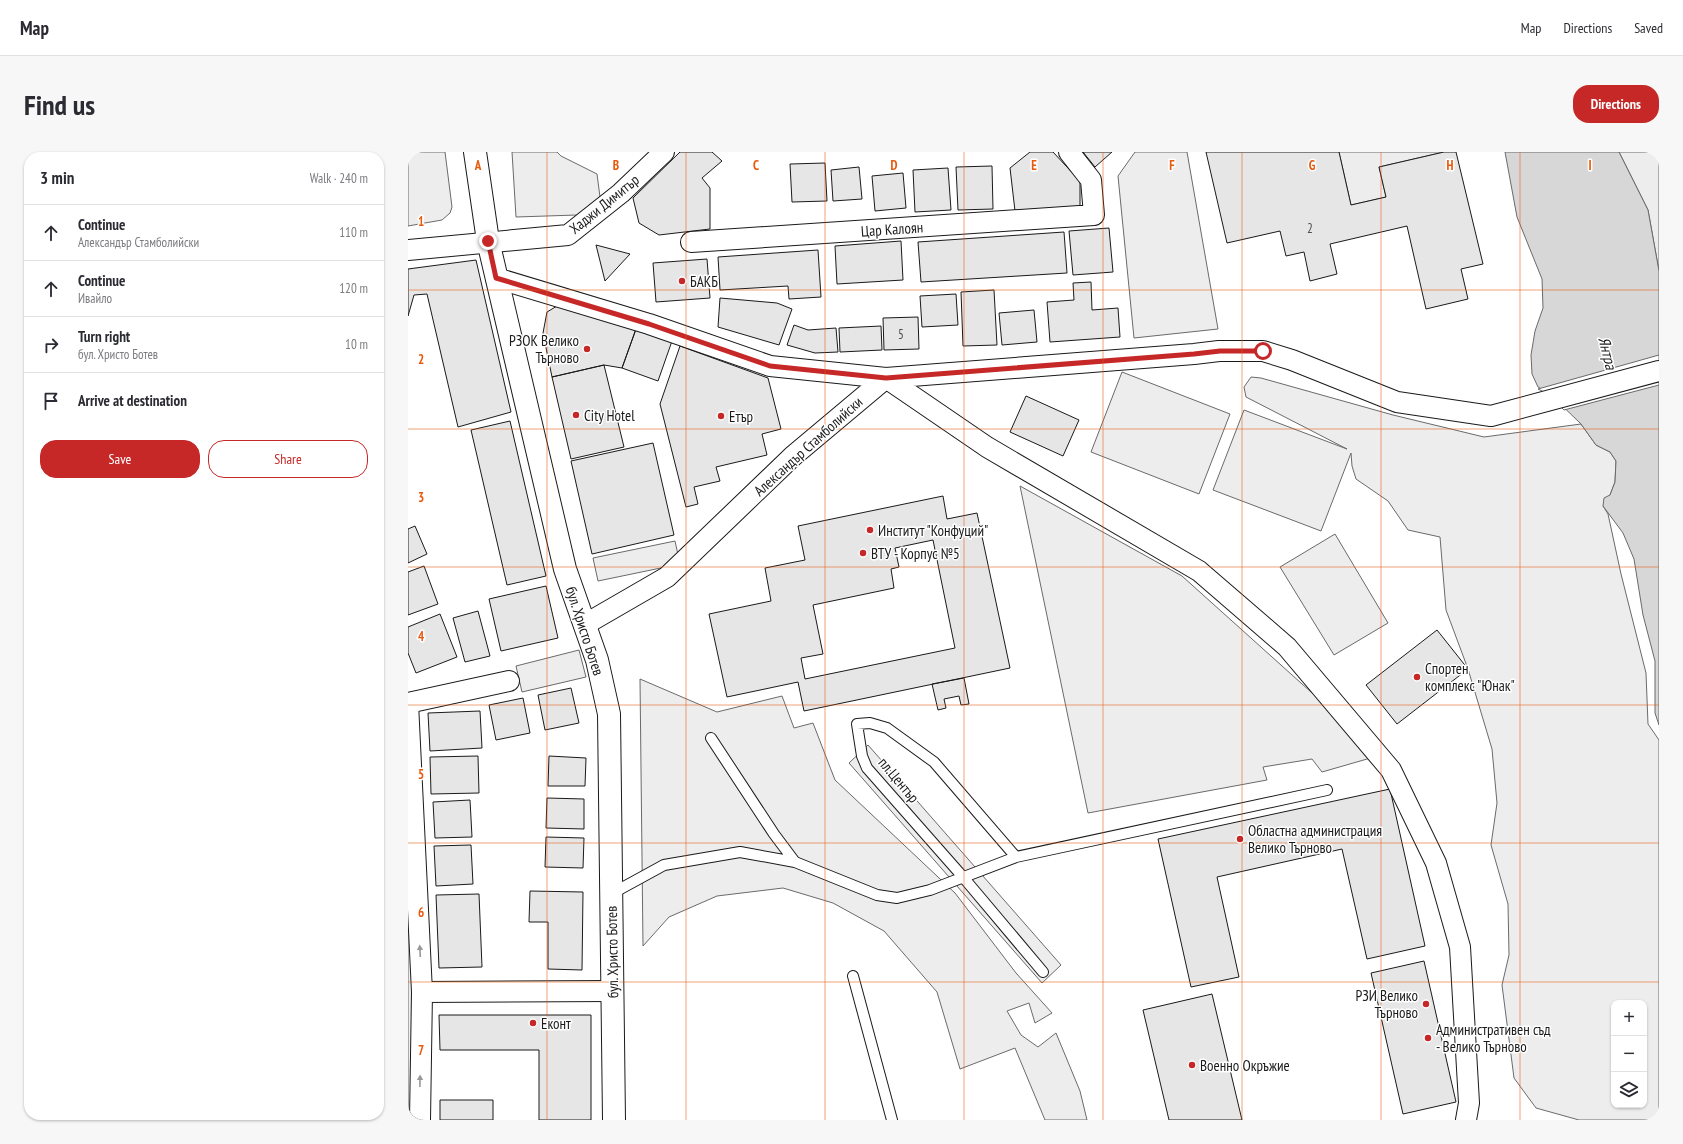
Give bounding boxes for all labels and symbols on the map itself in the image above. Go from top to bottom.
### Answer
text: A [474,157,482,174]
text: B [613,157,619,174]
text: C [753,157,759,174]
text: D [891,157,898,174]
text: E [1031,157,1037,174]
text: F [1169,157,1175,174]
text: G [1309,157,1316,174]
text: H [1447,157,1454,174]
text: I [1588,157,1592,174]
street label: Хаджи Димитър [565,170,643,238]
text: 1 [418,213,424,230]
street label: Цар Калоян [860,217,924,241]
house number: 2 [1307,220,1313,237]
route end [479,232,497,250]
place label: БАКБ [690,272,718,291]
marker: БАКБ [677,276,687,286]
house number: 5 [898,326,904,343]
place label: РЗОК Велико Търново [509,331,579,367]
water label: Янтра [1594,335,1622,373]
route start [1254,342,1272,360]
marker: РЗОК Велико Търново [582,344,592,354]
text: 2 [418,351,424,368]
street label: Александър Стамболийски [750,392,866,500]
place label: City Hotel [584,406,635,425]
place label: Етър [729,407,753,426]
marker: City Hotel [571,410,581,420]
marker: Етър [716,411,726,421]
text: 3 [418,489,424,506]
place label: Институт "Конфуций" [878,521,988,540]
marker: Институт "Конфуций" [865,525,875,535]
place label: ВТУ - Корпус №5 [871,544,960,563]
marker: ВТУ - Корпус №5 [858,548,868,558]
street label: бул. Христо Ботев [562,584,608,678]
text: 4 [418,628,425,645]
place label: Спортен комплекс "Юнак" [1425,659,1515,695]
marker: Спортен комплекс "Юнак" [1412,672,1422,682]
street label: пл.Център [874,753,924,807]
text: 5 [418,766,424,783]
place label: Областна администрация Велико Търново [1248,821,1382,857]
marker: Областна администрация Велико Търново [1235,834,1245,844]
text: 6 [418,904,424,921]
street label: бул. Христо Ботев [602,906,622,998]
one-way arrow [416,945,423,957]
place label: РЗИ Велико Търново [1356,986,1418,1022]
marker: РЗИ Велико Търново [1421,999,1431,1009]
place label: Еконт [541,1014,571,1033]
marker: Еконт [528,1018,538,1028]
place label: Административен съд - Велико Търново [1436,1020,1551,1056]
marker: Административен съд - Велико Търново [1423,1033,1433,1043]
text: 7 [418,1042,424,1059]
place label: Военно Окръжие [1200,1056,1290,1075]
marker: Военно Окръжие [1187,1060,1197,1070]
one-way arrow [417,1075,424,1087]

